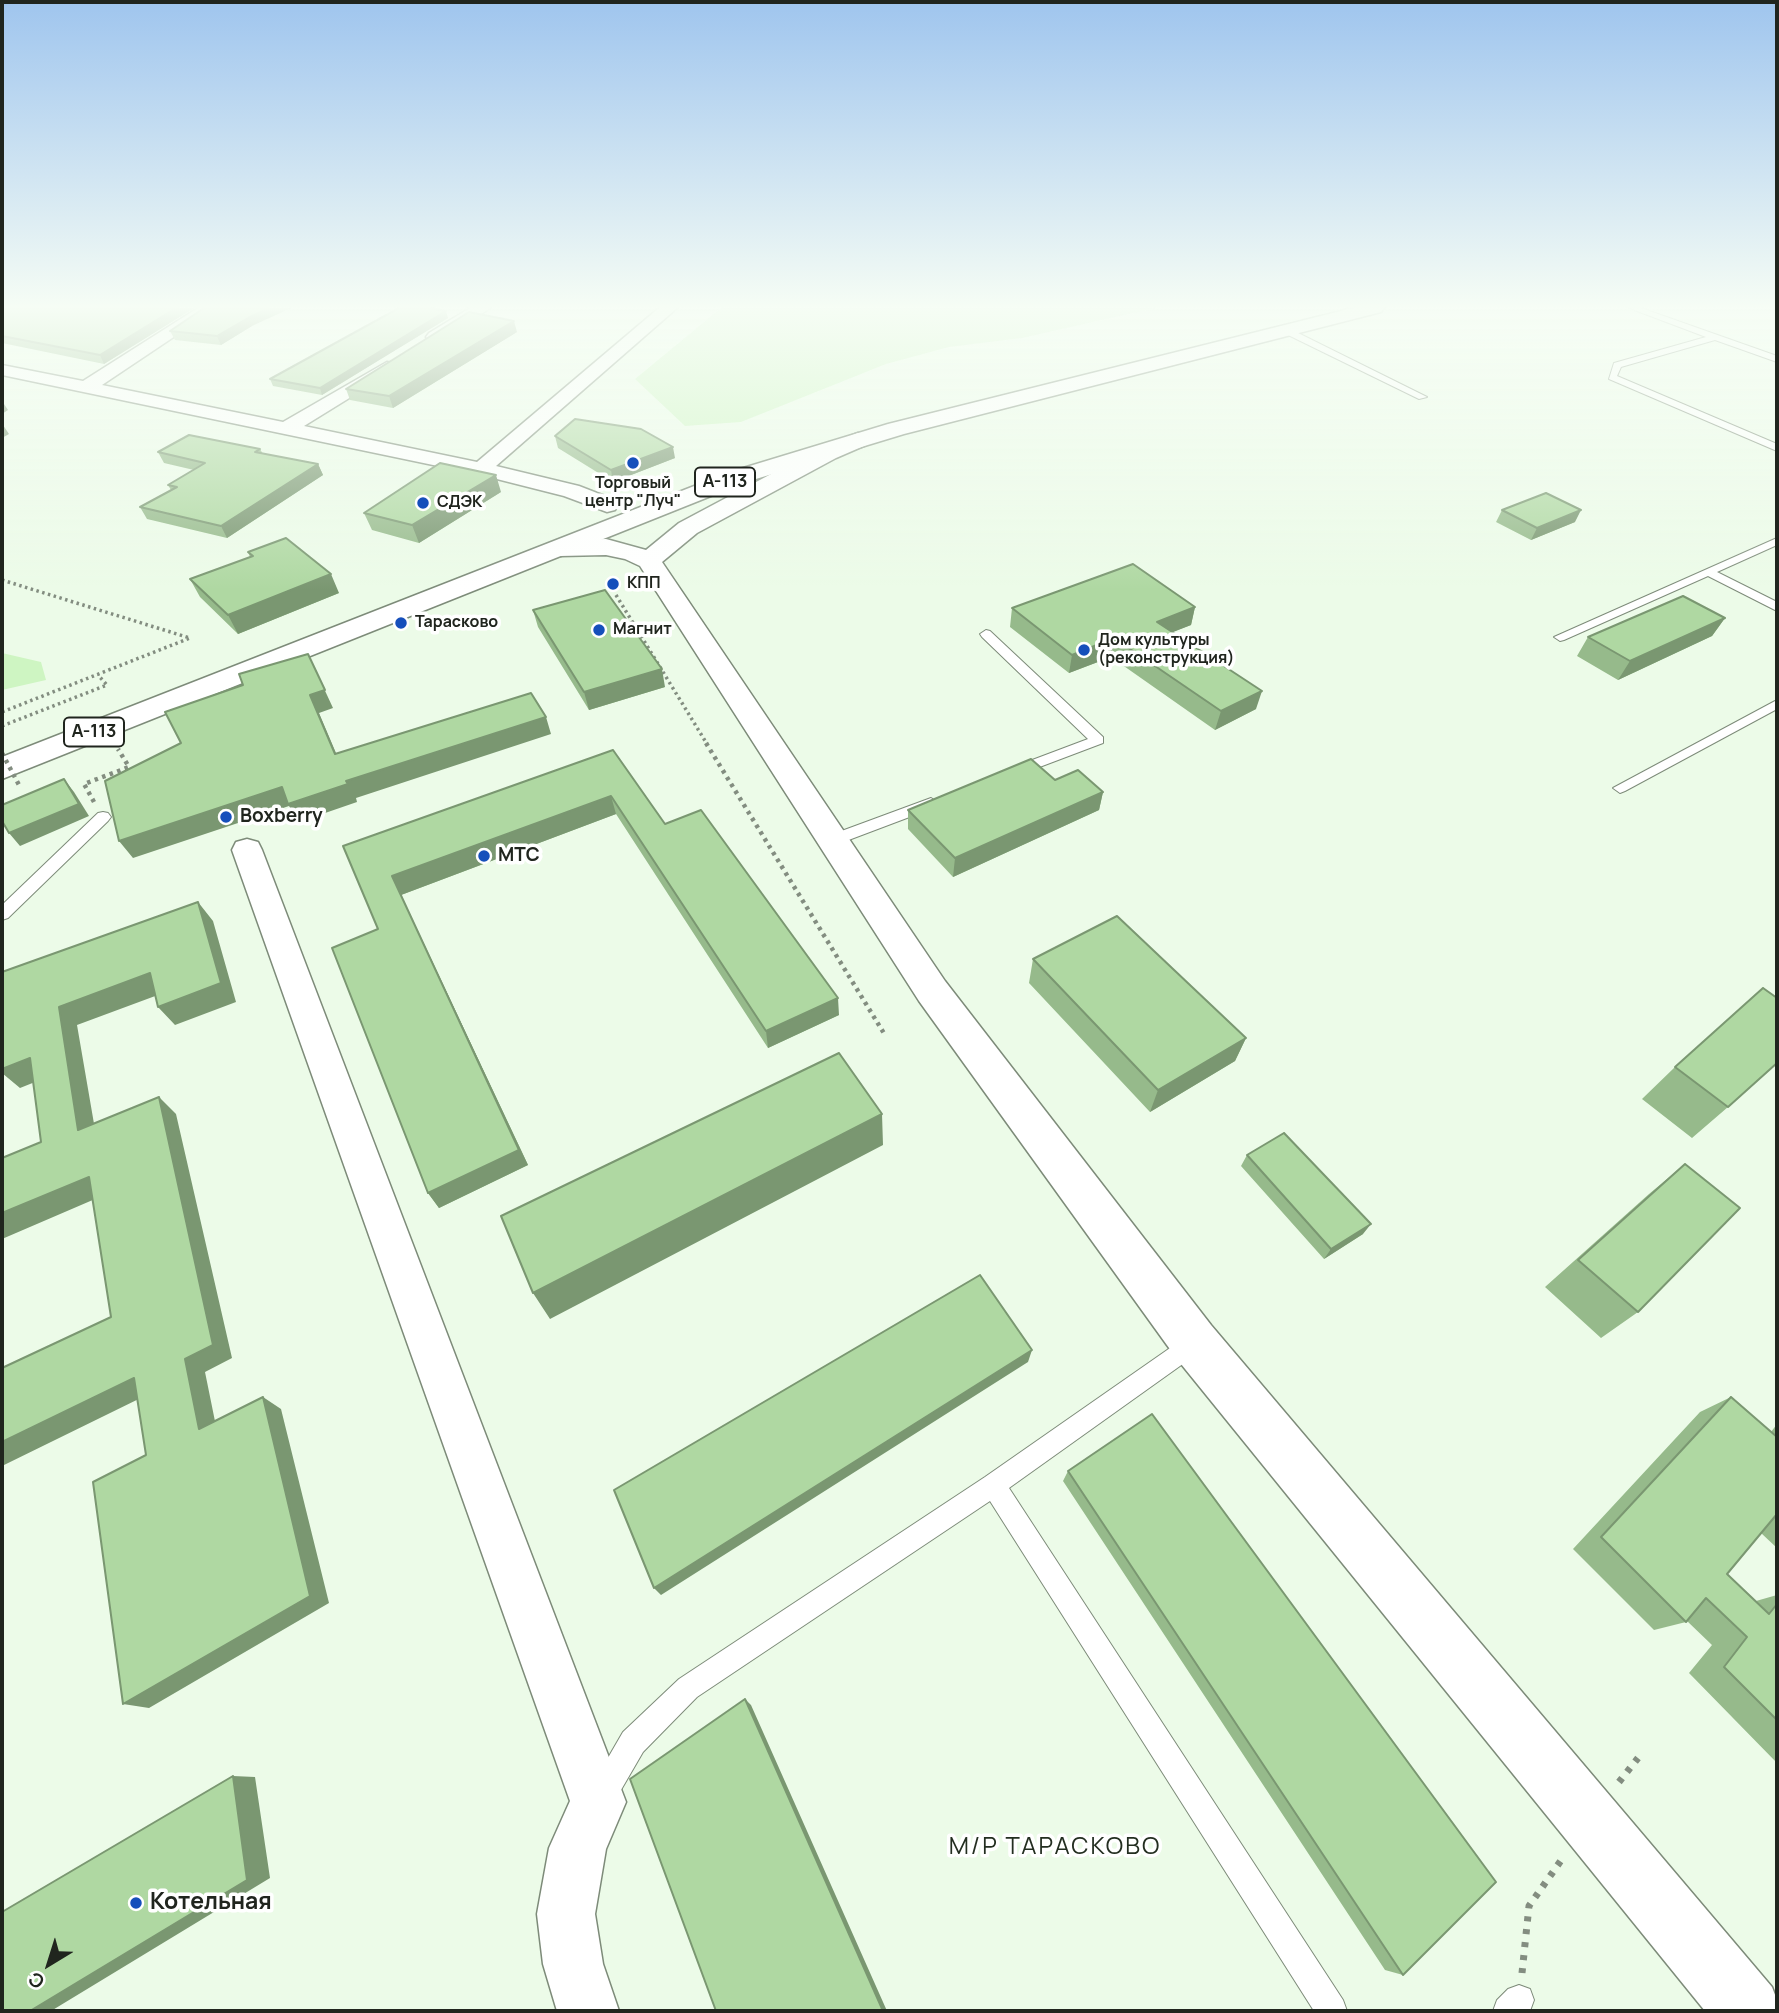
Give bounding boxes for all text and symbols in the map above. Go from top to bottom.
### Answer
marker: Торговый центр "Луч" [625,455,641,471]
road number: А-113 [695,468,755,496]
place label: Торговый центр "Луч" [585,474,681,512]
place label: СДЭК [437,493,482,513]
marker: СДЭК [415,495,431,511]
place label: КПП [627,574,661,594]
marker: КПП [605,576,621,592]
place label: Тарасково [415,613,498,633]
marker: Тарасково [393,615,409,631]
place label: Магнит [613,620,672,640]
marker: Магнит [591,622,607,638]
place label: Дом культуры (реконструкция) [1098,631,1235,669]
marker: Дом культуры (реконструкция) [1076,642,1092,658]
road number: А-113 [64,718,124,746]
place label: Boxberry [240,806,323,828]
marker: Boxberry [218,809,234,825]
place label: МТС [498,845,540,867]
marker: МТС [476,848,492,864]
district label: М/Р ТАРАСКОВО [950,1833,1160,1861]
place label: Котельная [150,1889,272,1917]
marker: Котельная [128,1895,144,1911]
north arrow [14,1929,84,1999]
text: С [23,1966,50,1995]

